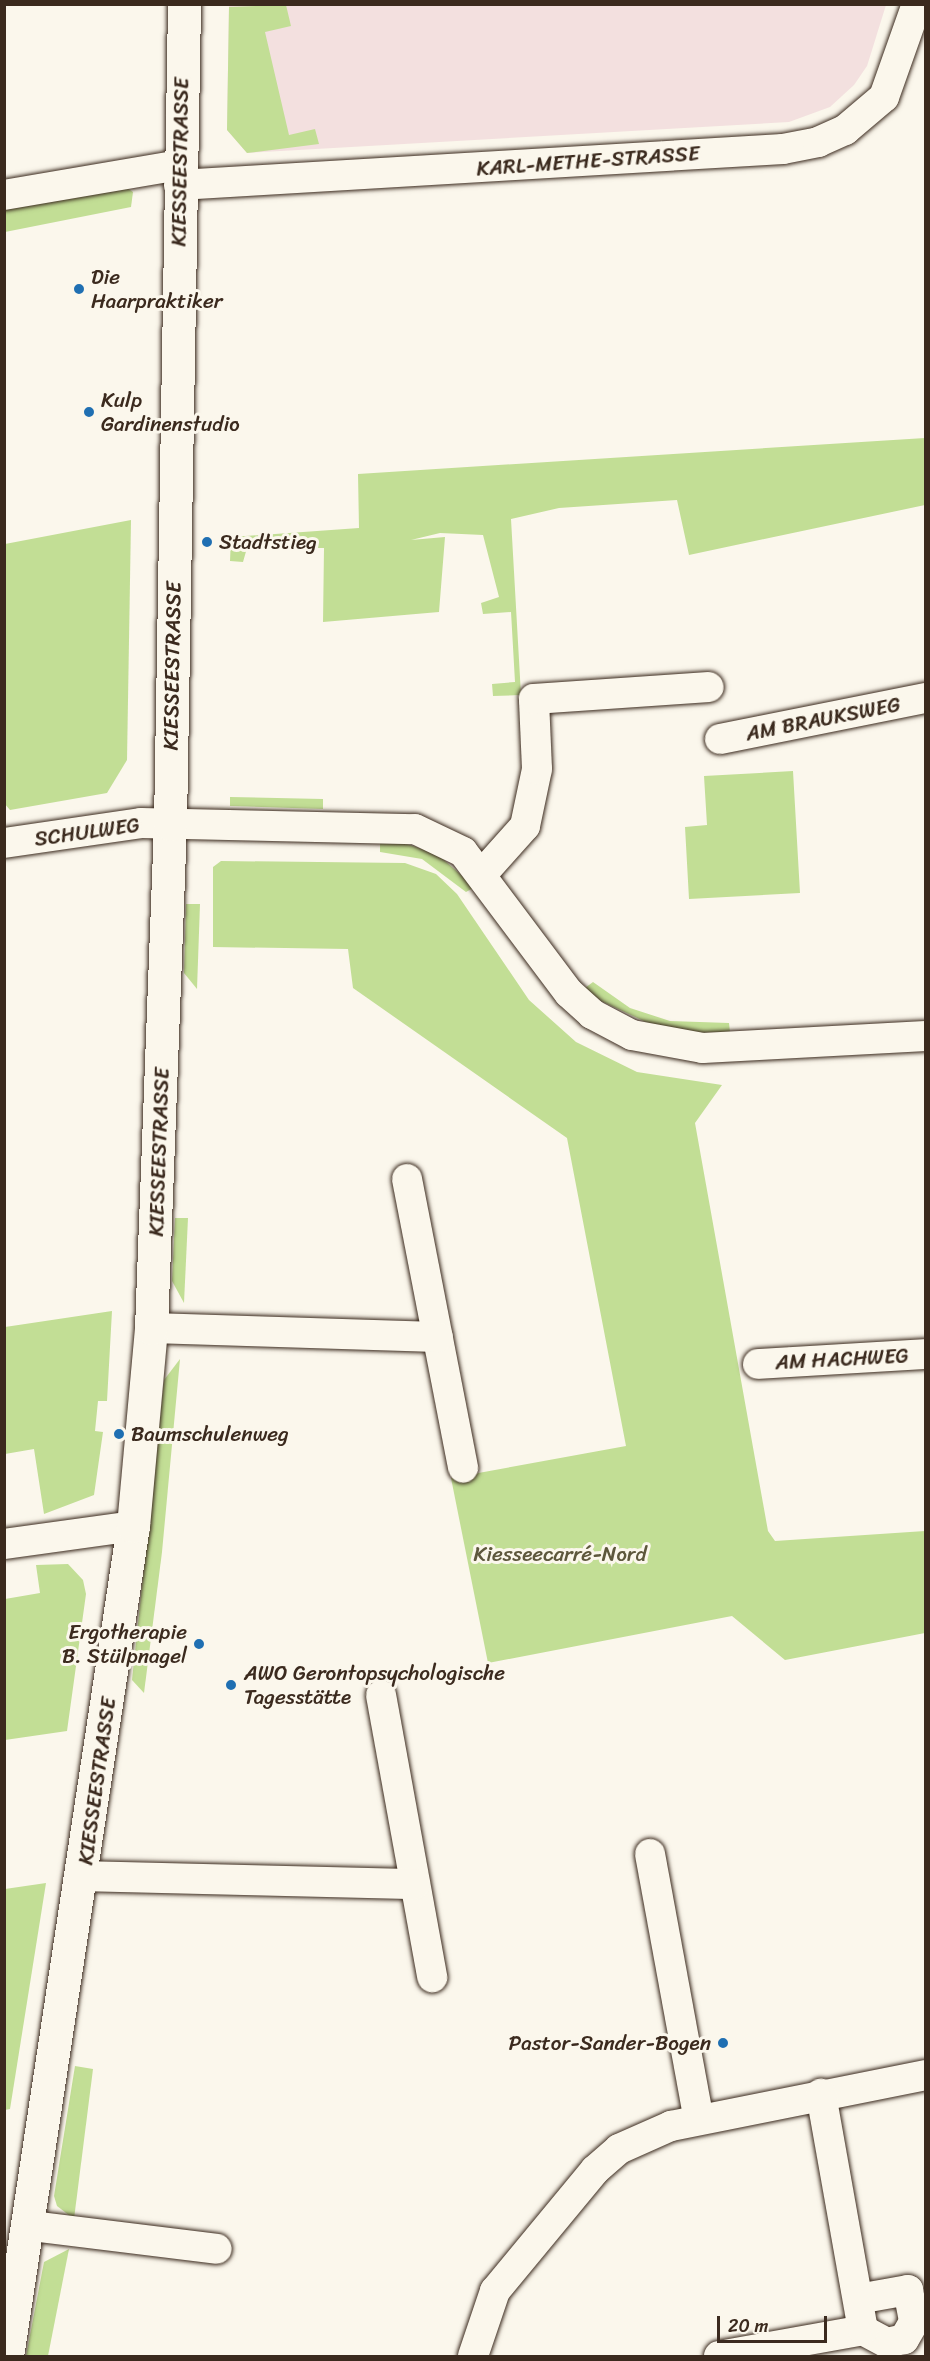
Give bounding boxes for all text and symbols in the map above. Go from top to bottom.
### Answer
street label: KIESSEESTRASSE [166,77,194,247]
street label: KARL-METHE-STRASSE [476,141,700,181]
place label: Die Haarpraktiker [91,264,222,314]
marker: Die Haarpraktiker [72,282,86,296]
place label: Kulp Gardinenstudio [101,387,240,437]
marker: Kulp Gardinenstudio [82,405,96,419]
place label: Stadtstieg [219,529,317,555]
marker: Stadtstieg [200,535,214,549]
street label: KIESSEESTRASSE [158,581,186,751]
street label: AM BRAUKSWEG [744,692,902,746]
street label: SCHULWEG [33,812,141,852]
street label: KIESSEESTRASSE [143,1067,175,1237]
street label: AM HACHWEG [774,1343,910,1375]
place label: Baumschulenweg [131,1421,289,1447]
marker: Baumschulenweg [112,1427,126,1441]
park label: Kiesseecarré-Nord [474,1541,646,1567]
place label: Ergotherapie B. Stülpnagel [62,1619,187,1669]
marker: Ergotherapie B. Stülpnagel [192,1637,206,1651]
place label: AWO Gerontopsychologische Tagesstätte [244,1660,505,1710]
marker: AWO Gerontopsychologische Tagesstätte [222,1676,240,1694]
street label: KIESSEESTRASSE [73,1696,121,1866]
place label: Pastor-Sander-Bogen [509,2030,711,2056]
marker: Pastor-Sander-Bogen [716,2036,730,2050]
scale bar [720,2304,830,2342]
text: 20 m [728,2310,768,2342]

